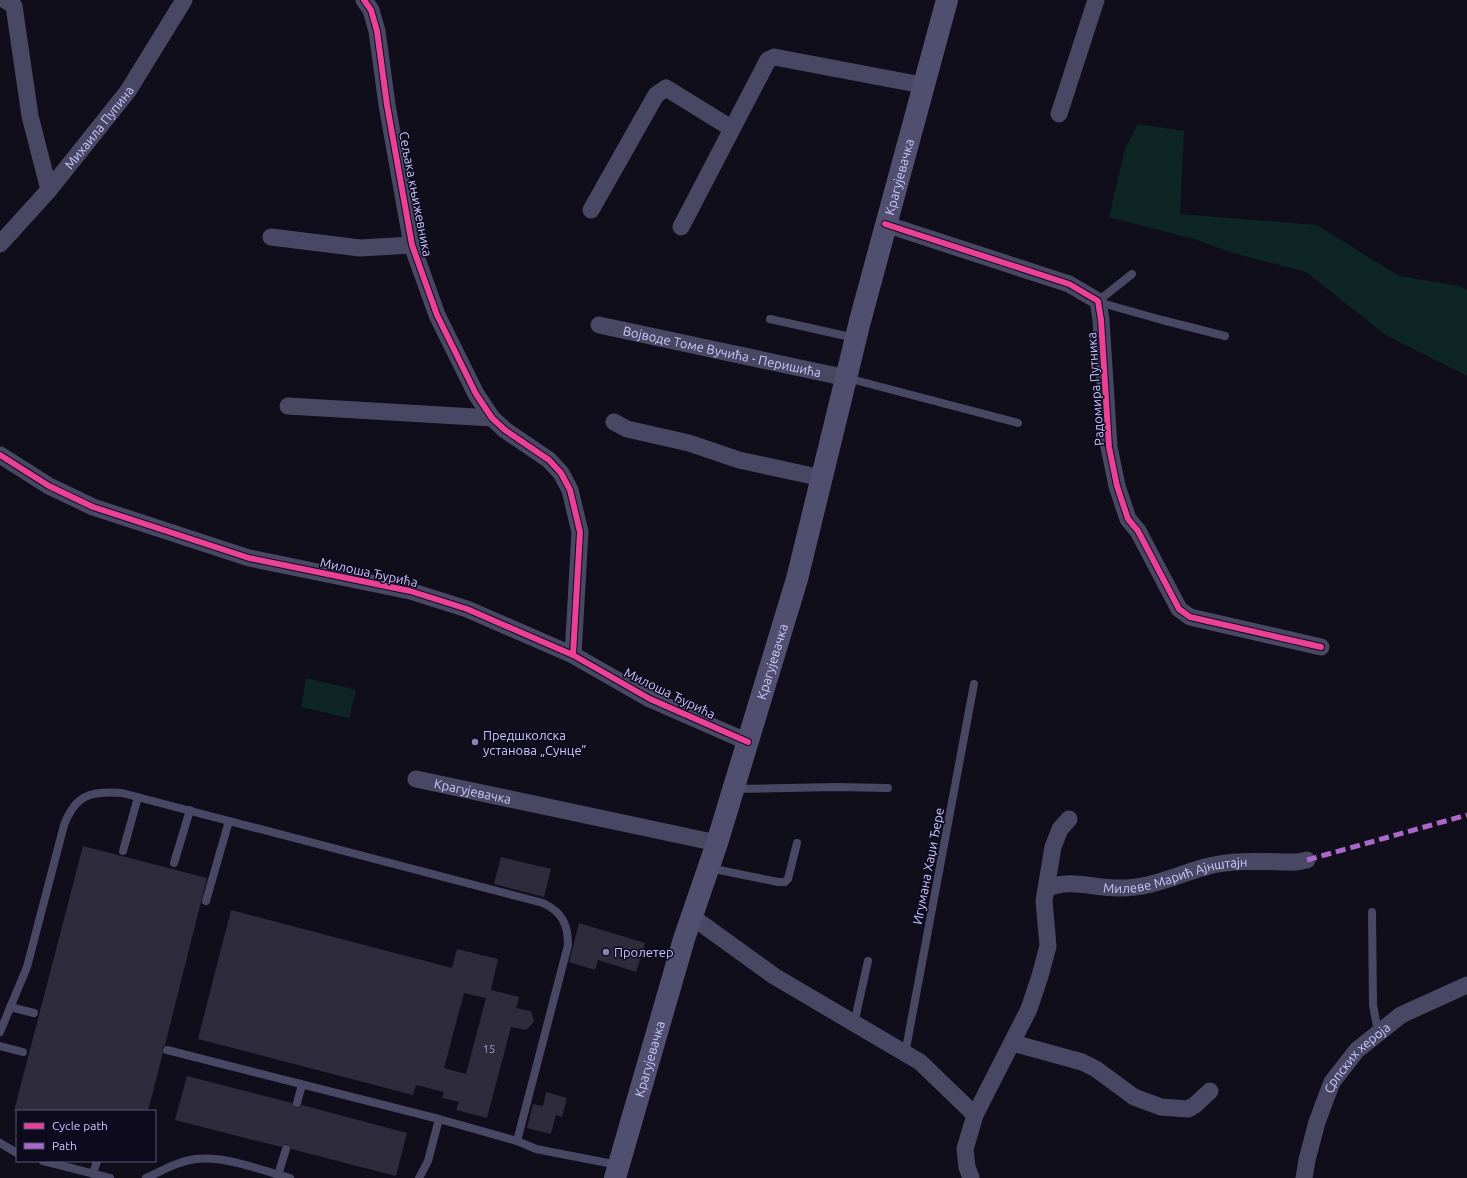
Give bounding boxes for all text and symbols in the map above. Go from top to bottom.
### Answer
street label: Михаила Пупина [62,84,136,172]
street label: Сељака књижевника [397,130,435,258]
street label: Крагујевачка [882,137,916,217]
street label: Војводе Томе Вучића - Перишића [622,323,823,379]
street label: Радомира Путника [1084,332,1106,446]
street label: Милоша Ђурића [319,555,419,589]
street label: Крагујевачка [754,622,790,701]
street label: Милоша Ђурића [622,665,718,721]
place label: Предшколска установа „Сунце” [483,728,587,757]
marker: Предшколска установа „Сунце” [470,737,480,747]
street label: Крагујевачка [433,776,513,806]
street label: Игумана Хаџи Ђере [910,806,946,926]
street label: Милеве Марић Ајнштајн [1103,854,1248,895]
place label: Пролетер [614,945,674,959]
marker: Пролетер [601,947,611,957]
street label: Крагујевачка [632,1019,667,1098]
street label: Српских хероја [1322,1020,1393,1095]
house number: 15 [483,1043,495,1055]
legend [16,1110,156,1162]
text: Cycle path [52,1119,108,1132]
text: Path [52,1139,77,1152]

